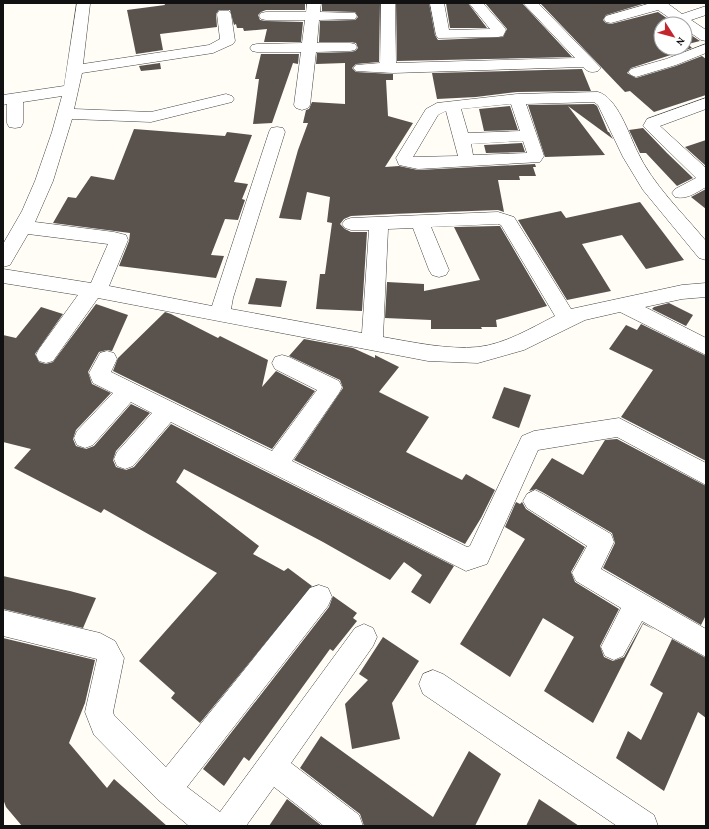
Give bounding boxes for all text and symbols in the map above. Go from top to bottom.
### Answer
north arrow [653,16,693,56]
text: N [674,35,688,49]

